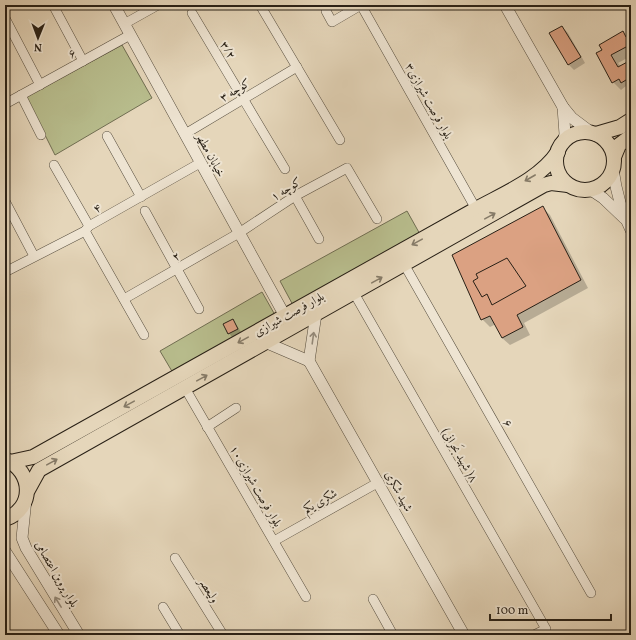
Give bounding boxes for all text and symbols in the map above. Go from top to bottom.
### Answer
north arrow [18,18,58,58]
street label: ۳/۲ [216,38,239,63]
text: N [34,39,42,54]
street label: ۶ [66,45,79,63]
street label: ۳بلوار فرصت شیرازی [401,60,456,143]
street label: کوچه ۳ [217,75,254,106]
street label: خیابان مطهر [191,129,228,180]
street label: کوچه ۱ [268,174,305,205]
one-way arrow [524,175,536,183]
street label: ۴ [91,200,104,218]
one-way arrow [484,212,496,219]
one-way arrow [411,239,423,247]
street label: ۲ [169,248,184,266]
one-way arrow [370,275,382,283]
street label: بلوار فرصت شیرازی [252,289,327,341]
one-way arrow [309,332,317,345]
one-way arrow [237,337,249,345]
one-way arrow [196,374,208,381]
one-way arrow [123,400,135,408]
street label: ۶ [498,416,516,431]
street label: (شهید بَحرانی )۸ [437,424,483,486]
street label: بلوار فرصت شیرازی۱۰ [225,443,285,530]
one-way arrow [46,458,58,465]
street label: شهید شکری [380,468,416,515]
street label: شکری یکم [300,486,342,520]
street label: بلوار پروین اعتصامی [31,538,82,611]
street label: ولیعصر [193,573,222,606]
scale bar [490,596,611,622]
one-way arrow [54,597,62,608]
text: 100 m [496,603,529,619]

